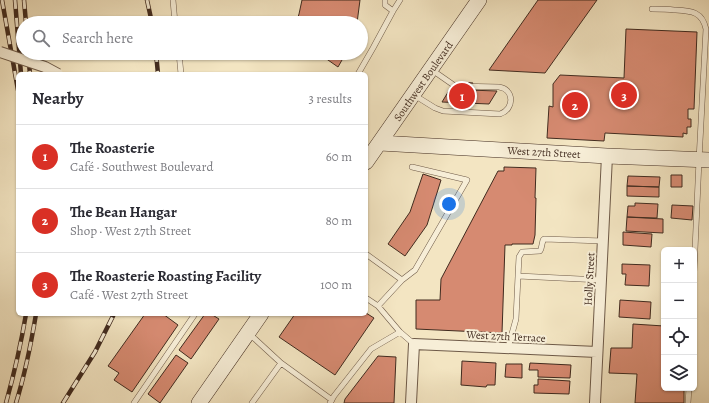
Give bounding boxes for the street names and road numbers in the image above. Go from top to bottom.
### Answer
street label: Southwest Boulevard [390,38,457,124]
street label: West 27th Street [506,143,581,162]
street label: Holly Street [581,252,598,306]
street label: West 27th Terrace [465,327,546,346]

